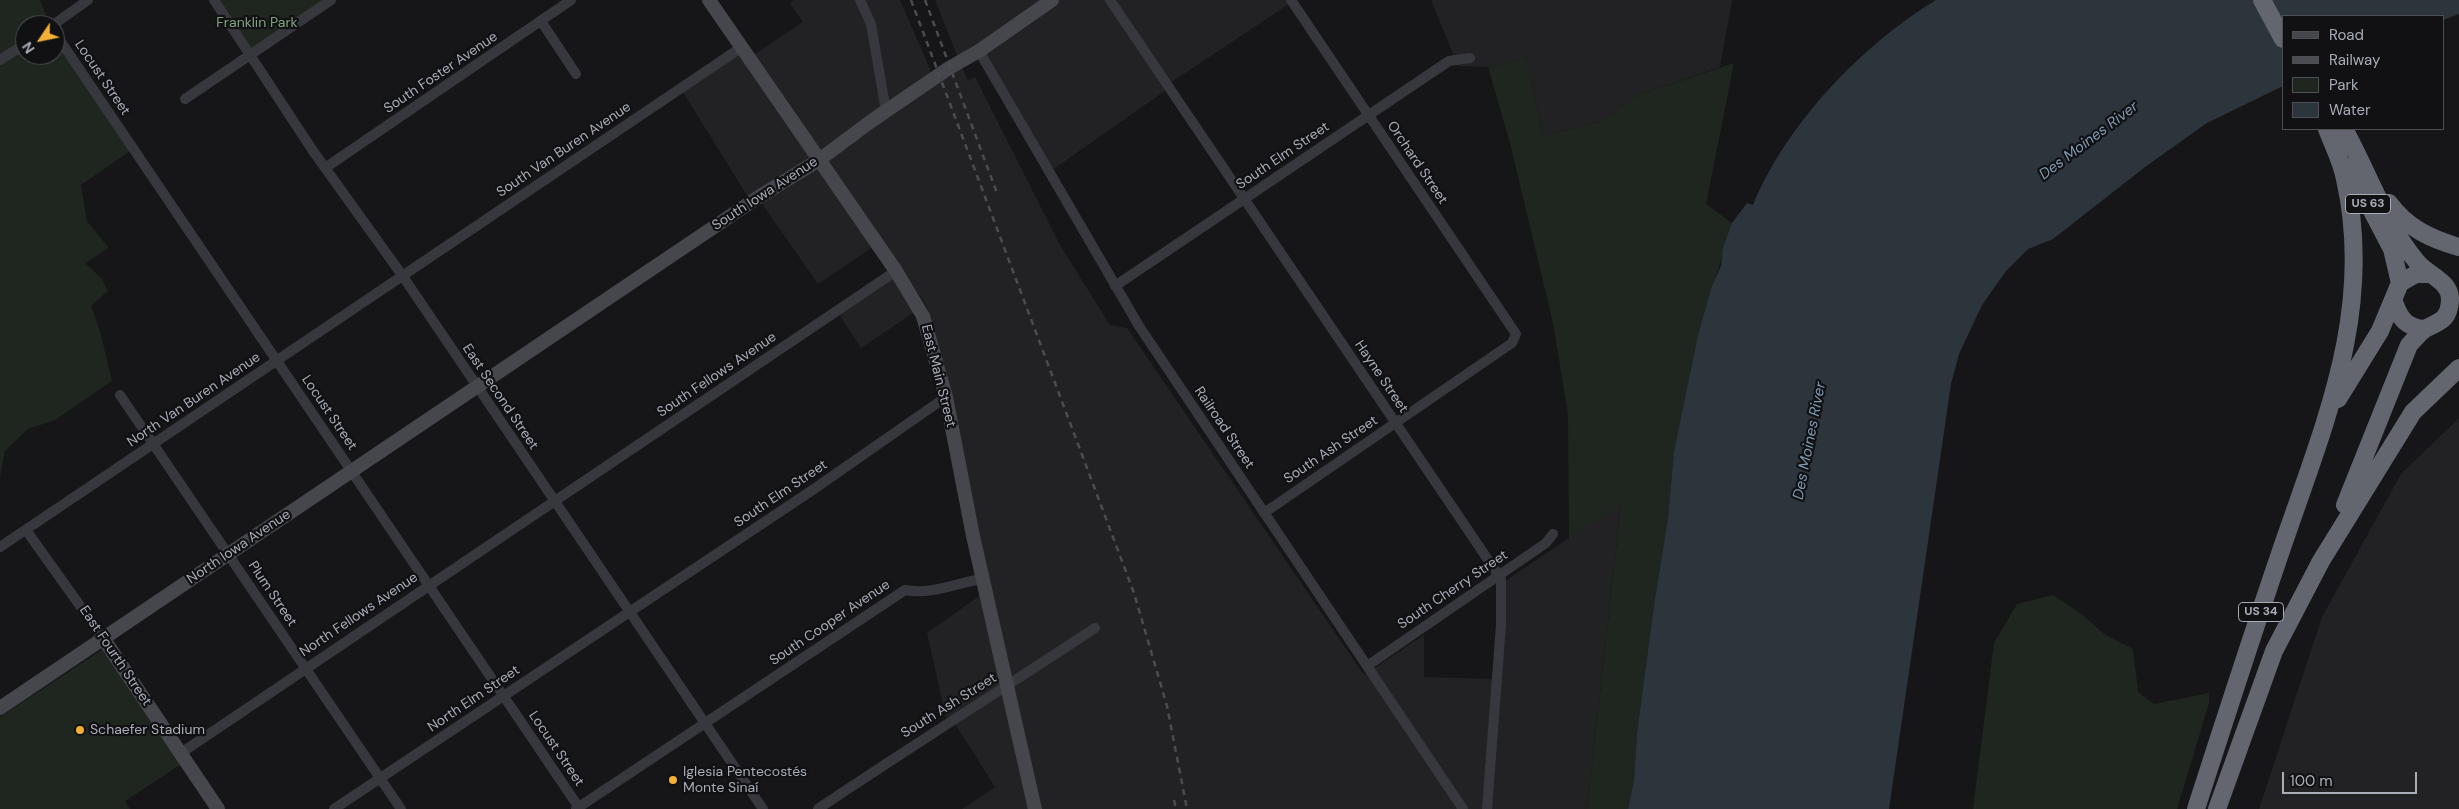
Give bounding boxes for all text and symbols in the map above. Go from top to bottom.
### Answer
north arrow [15,15,65,65]
park label: Franklin Park [216,15,298,31]
legend [2282,15,2444,130]
text: Road [2329,25,2364,45]
street label: South Foster Avenue [381,29,501,117]
street label: Locust Street [71,37,133,119]
text: N [18,39,39,57]
text: Railway [2329,50,2380,70]
text: Park [2329,75,2359,95]
water label: Des Moines River [2036,98,2142,184]
street label: South Van Buren Avenue [494,99,634,201]
text: Water [2329,100,2370,120]
street label: Orchard Street [1383,118,1451,208]
street label: South Elm Street [1233,119,1333,193]
street label: South Iowa Avenue [709,154,821,234]
road number: US 63 [2346,194,2390,213]
street label: East Main Street [917,323,959,429]
street label: South Fellows Avenue [654,329,780,421]
street label: Hayne Street [1351,337,1411,417]
street label: East Second Street [458,341,542,453]
street label: North Van Buren Avenue [124,349,264,451]
street label: Locust Street [298,372,360,454]
water label: Des Moines River [1790,381,1830,501]
street label: Railroad Street [1190,384,1258,472]
street label: South Ash Street [1281,412,1381,488]
street label: South Elm Street [731,457,831,531]
street label: North Iowa Avenue [184,506,294,588]
street label: South Cherry Street [1395,547,1511,633]
street label: Plum Street [244,558,300,630]
street label: North Fellows Avenue [297,569,421,661]
street label: South Cooper Avenue [767,576,893,670]
road number: US 34 [2238,602,2284,622]
street label: East Fourth Street [75,603,155,709]
street label: North Elm Street [425,662,523,736]
street label: South Ash Street [898,670,1000,742]
street label: Locust Street [525,708,587,790]
place label: Schaefer Stadium [90,722,205,738]
marker: Schaefer Stadium [74,724,86,736]
scale bar [2284,762,2419,794]
place label: Iglesia Pentecostés Monte Sinaí [683,764,807,796]
text: 100 m [2290,771,2333,791]
marker: Iglesia Pentecostés Monte Sinaí [667,774,679,786]

